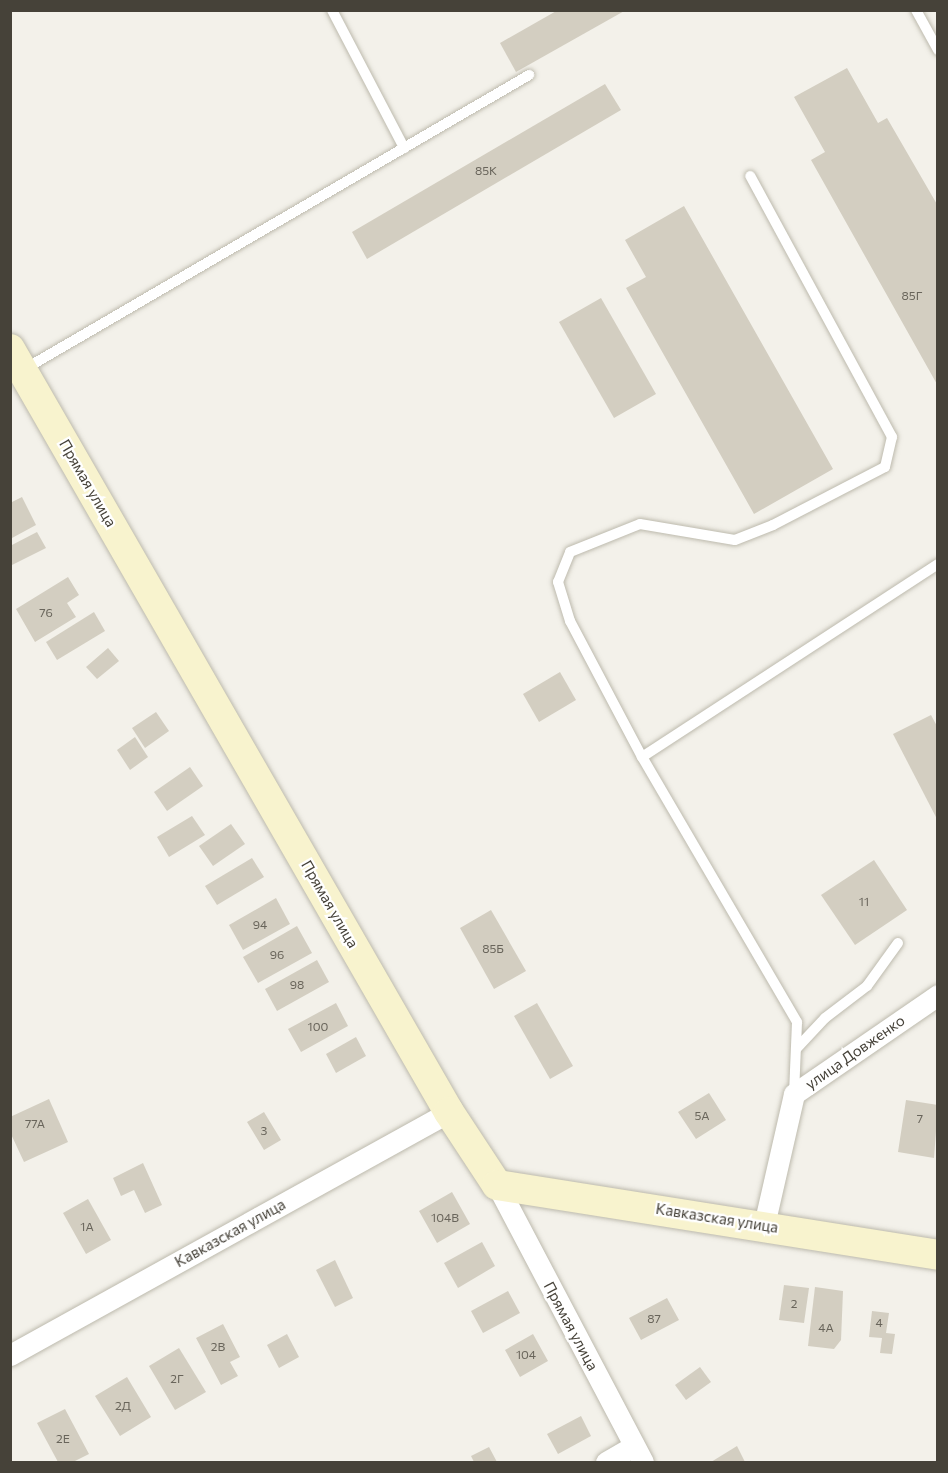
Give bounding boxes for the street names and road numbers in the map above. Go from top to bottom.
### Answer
street label: Прямая улица [56,436,120,530]
street label: Прямая улица [298,857,362,951]
street label: улица Довженко [802,1011,908,1093]
street label: Кавказская улица [171,1195,289,1271]
street label: Кавказская улица [654,1199,780,1237]
street label: Прямая улица [540,1278,602,1374]

